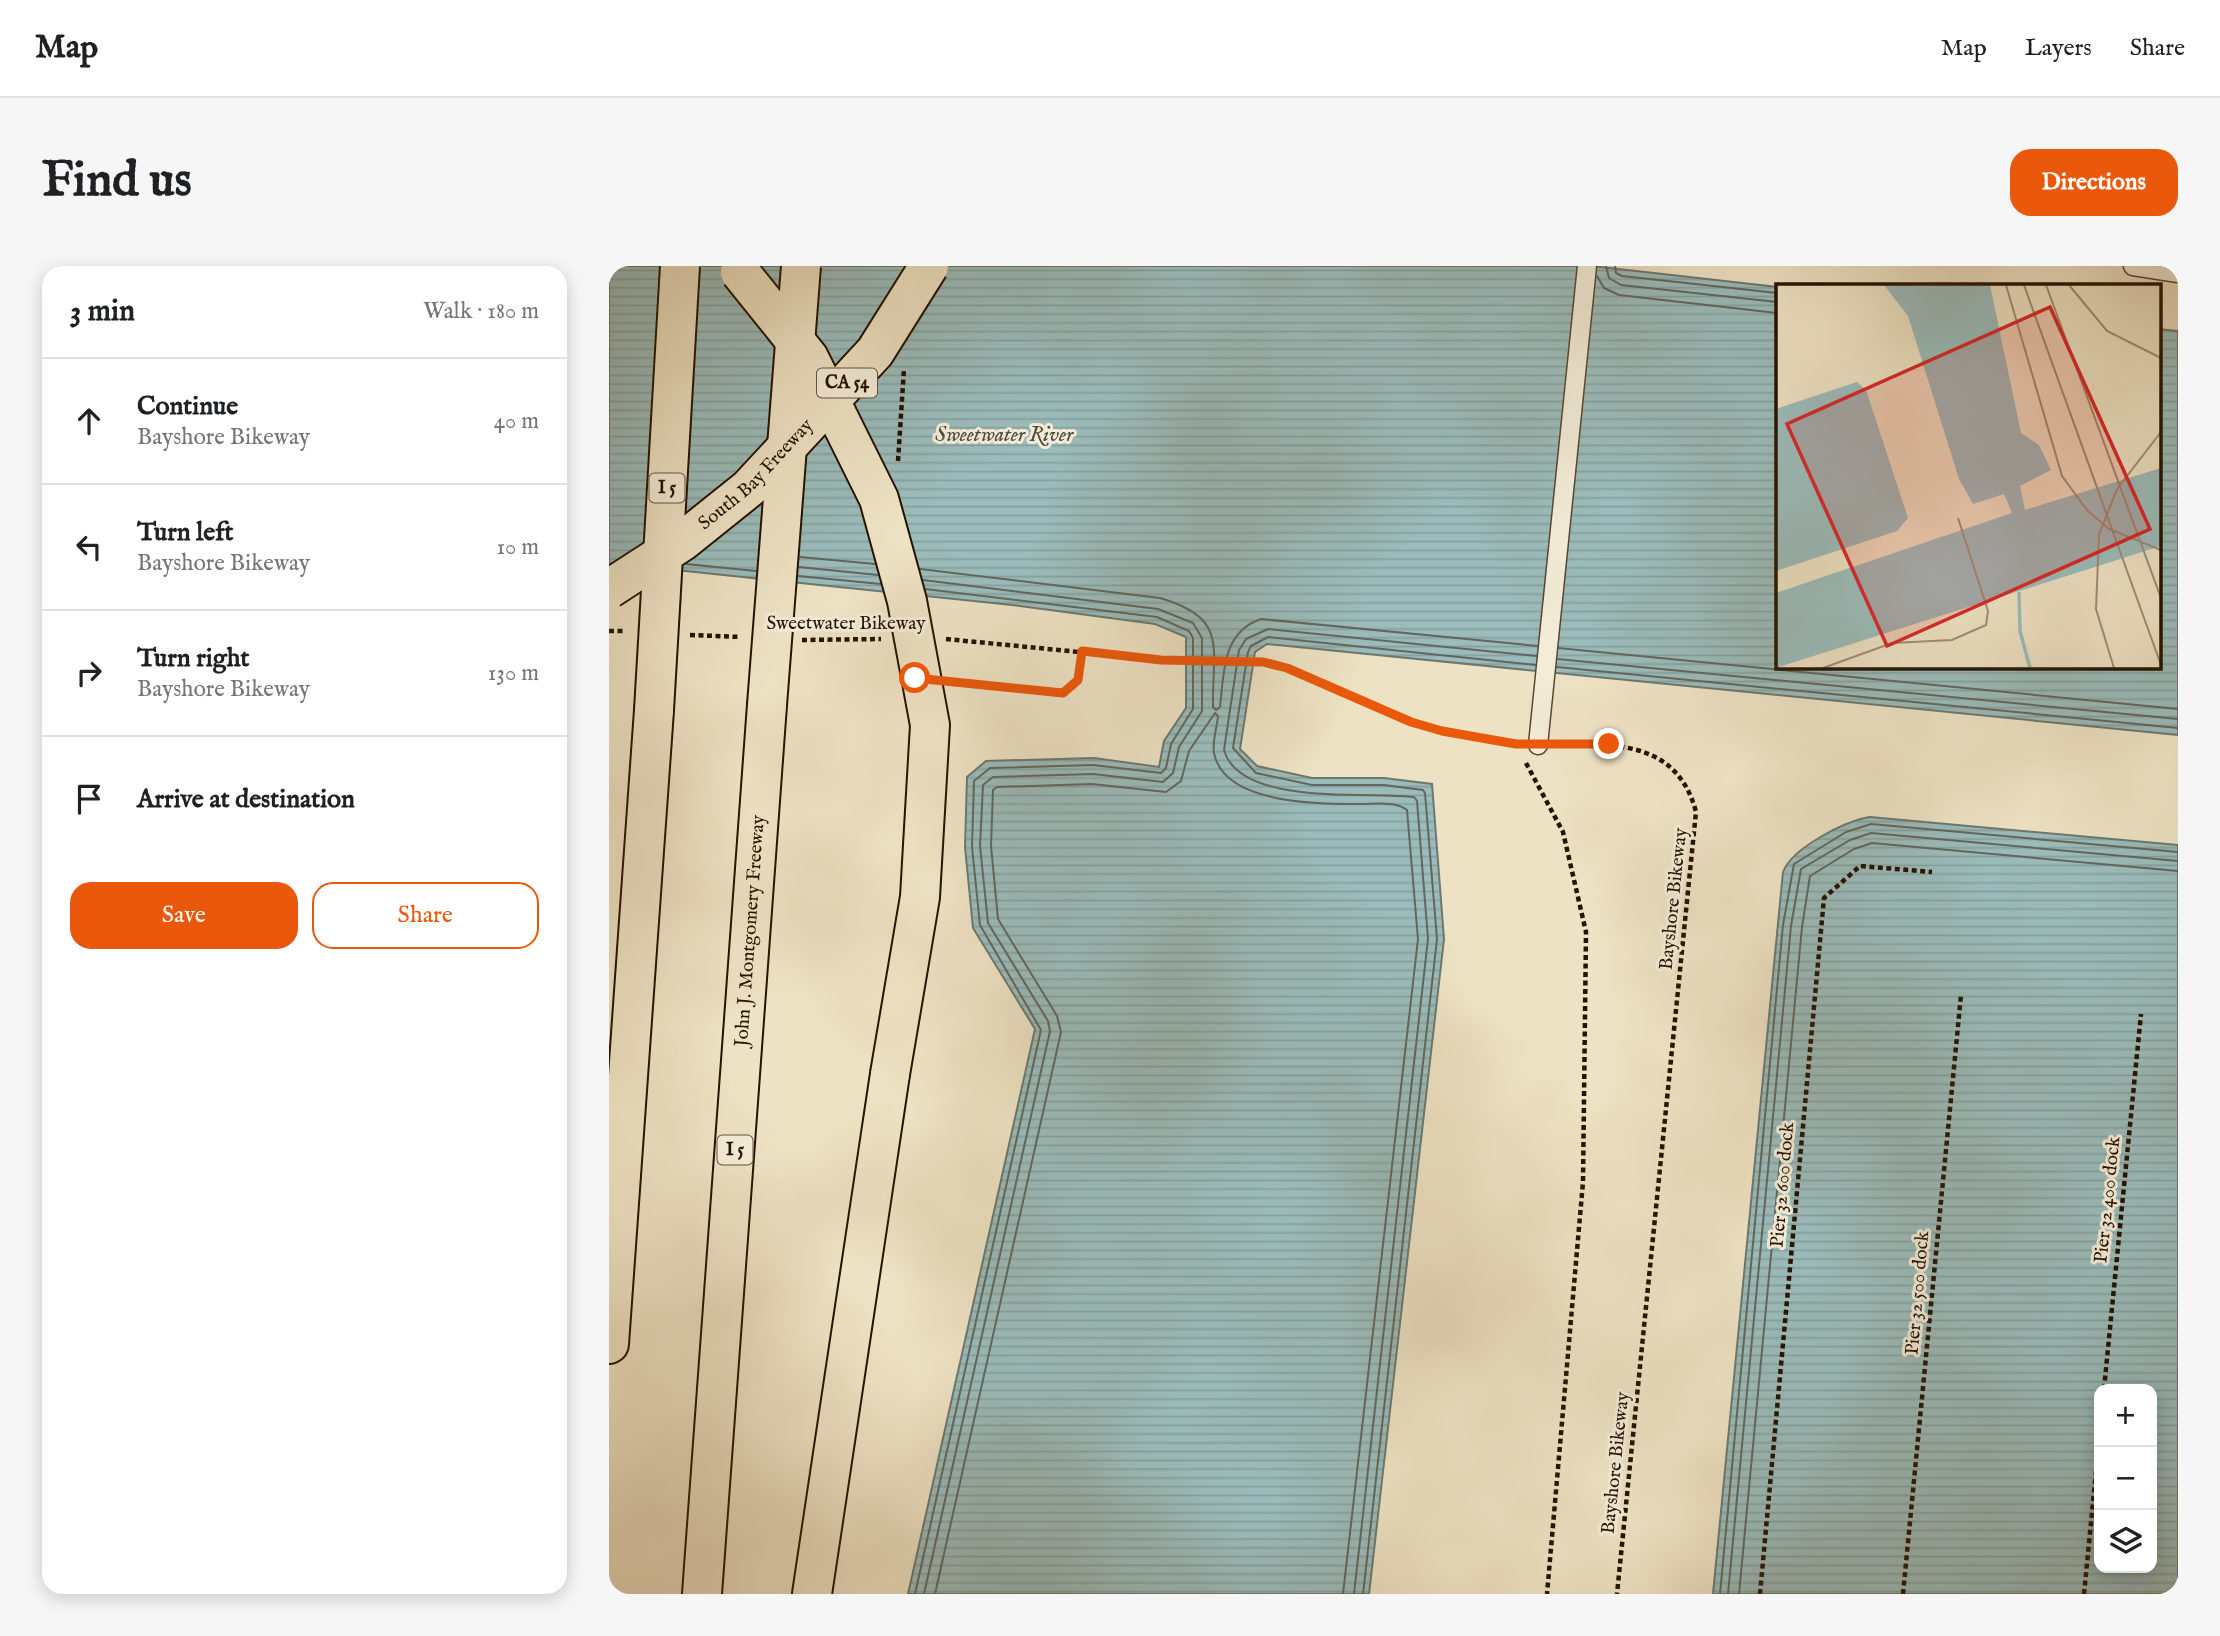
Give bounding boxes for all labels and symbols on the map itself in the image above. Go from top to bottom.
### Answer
inset map [1776,284,2161,668]
road number: CA 54 [817,369,877,398]
street label: South Bay Freeway [694,414,819,536]
water label: Sweetwater River [935,422,1074,449]
road number: I 5 [650,474,685,502]
street label: Sweetwater Bikeway [766,612,926,636]
route start [899,662,930,693]
route end [1593,728,1624,759]
street label: John J. Montgomery Freeway [730,813,771,1049]
street label: Bayshore Bikeway [1655,826,1693,971]
street label: Pier 32 600 dock [1766,1121,1800,1249]
street label: Pier 32 400 dock [2089,1135,2127,1264]
road number: I 5 [717,1136,753,1164]
street label: Pier 32 500 dock [1901,1229,1935,1356]
street label: Bayshore Bikeway [1597,1390,1635,1535]

